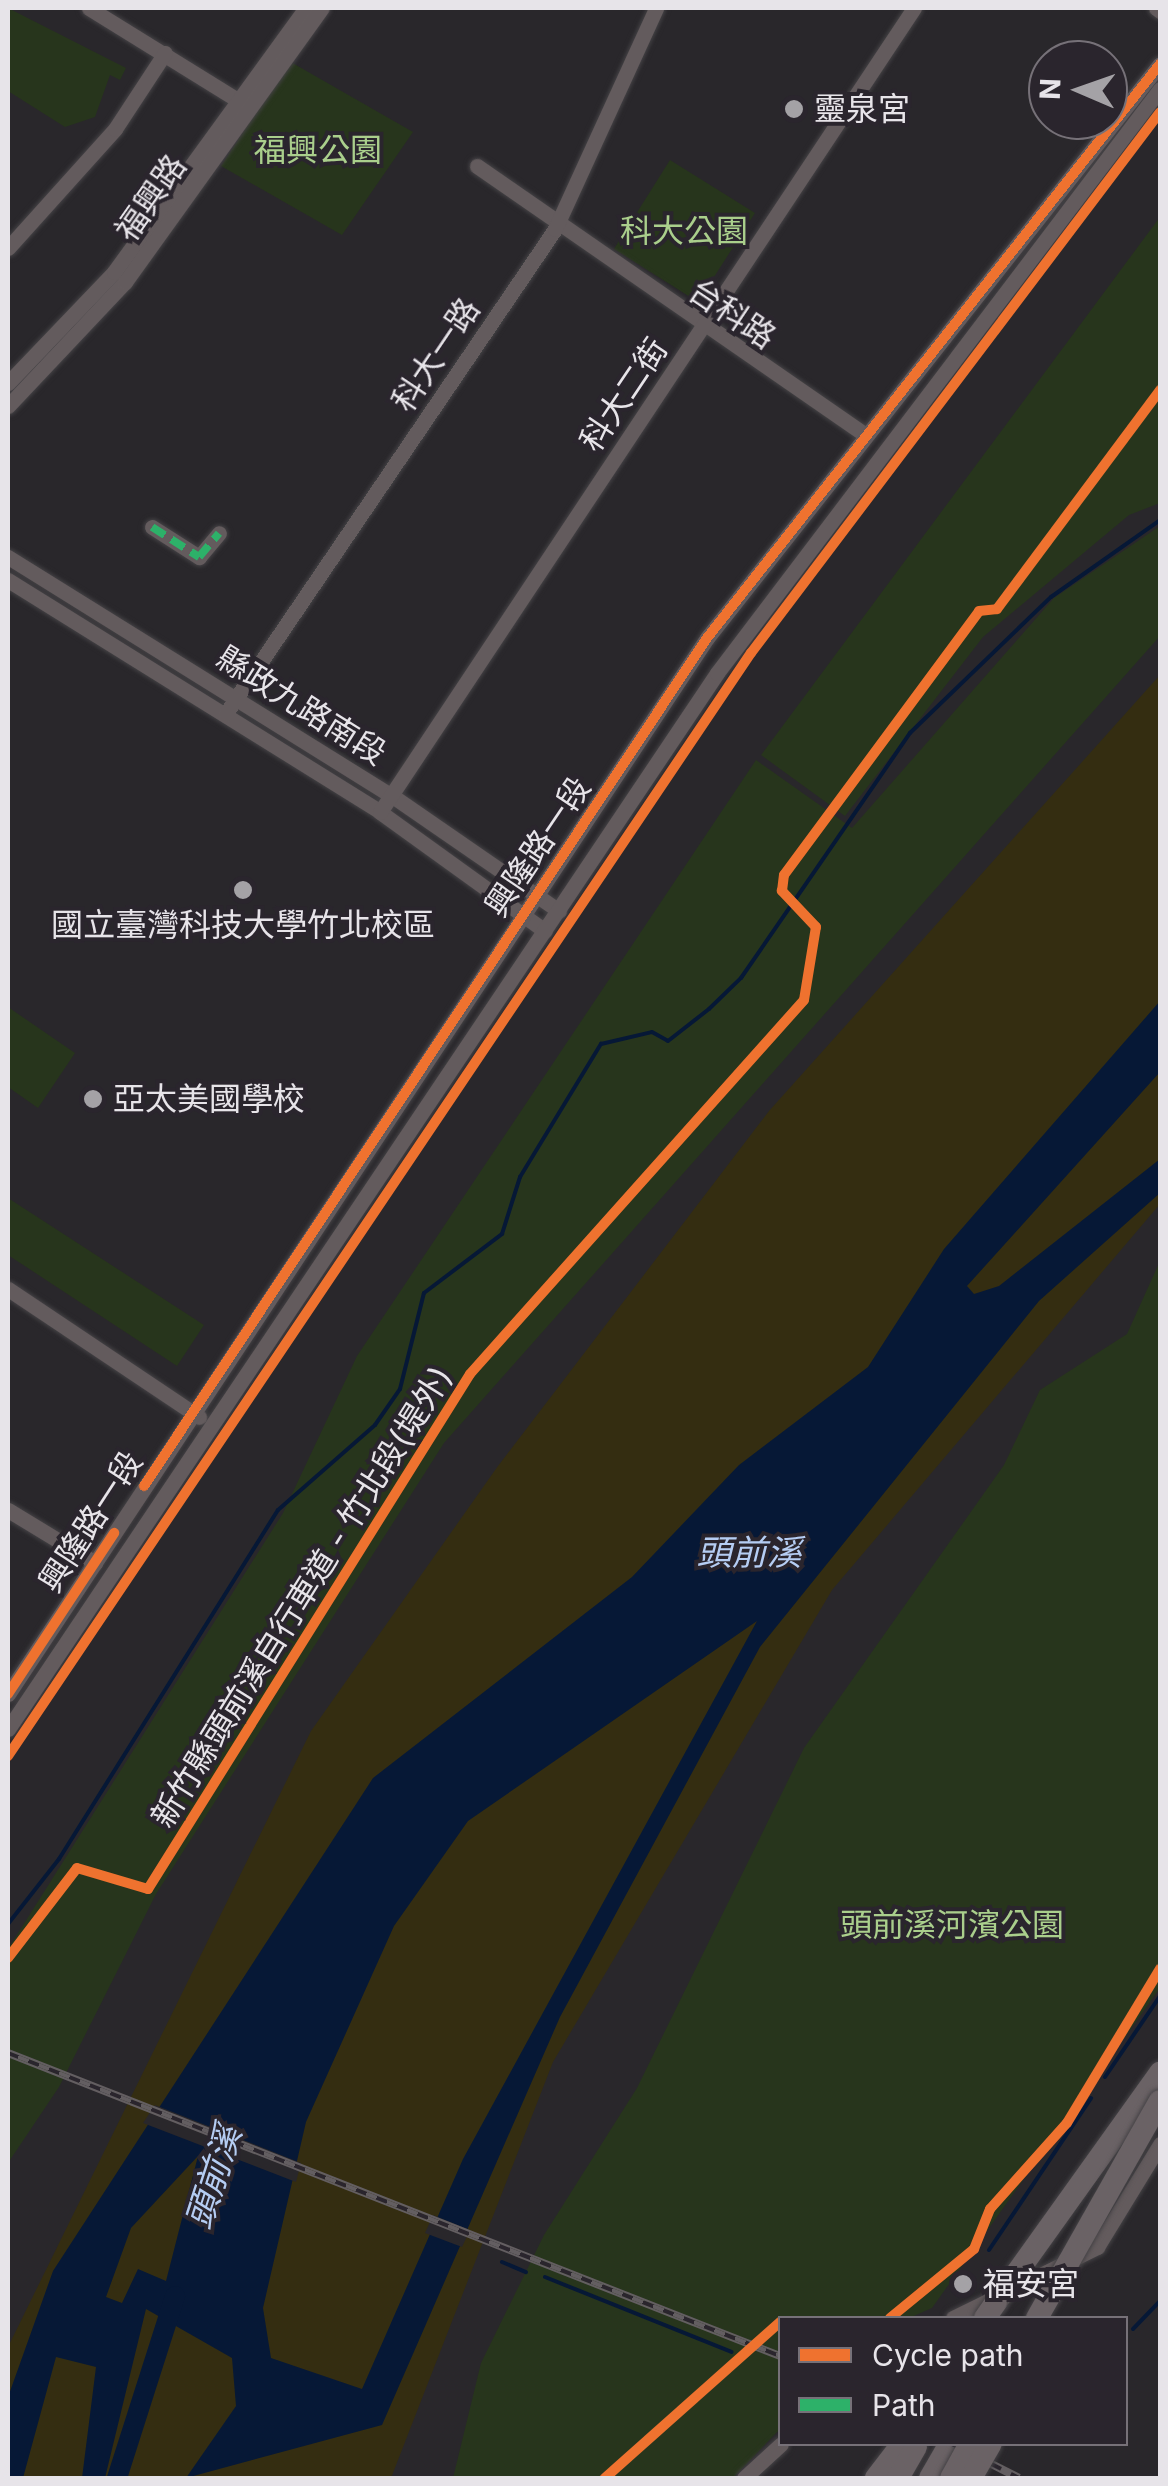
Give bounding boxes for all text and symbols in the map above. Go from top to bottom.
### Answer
north arrow [1028,40,1128,140]
text: N [1033,78,1067,100]
place label: 靈泉宮 [814,90,910,128]
marker: 靈泉宮 [783,98,805,120]
park label: 福興公園 [254,131,382,169]
street label: 福興路 [108,148,194,248]
park label: 科大公園 [620,212,748,250]
street label: 台科路 [681,271,783,357]
street label: 科大一路 [384,291,488,419]
street label: 科大二街 [572,331,676,459]
street label: 縣政九路南段 [209,639,393,773]
street label: 興隆路一段 [477,770,599,924]
marker: 國立臺灣科技大學竹北校區 [232,879,254,901]
place label: 國立臺灣科技大學竹北校區 [51,906,435,944]
place label: 亞太美國學校 [113,1080,305,1118]
marker: 亞太美國學校 [82,1088,104,1110]
street label: 新竹縣頭前溪自行車道 - 竹北段(堤外) [144,1360,460,1834]
street label: 興隆路一段 [31,1444,151,1600]
water label: 頭前溪 [697,1531,801,1573]
park label: 頭前溪河濱公園 [840,1906,1064,1944]
water label: 頭前溪 [177,2121,249,2233]
place label: 福安宮 [983,2265,1079,2303]
marker: 福安宮 [952,2273,974,2295]
legend [778,2316,1128,2446]
text: Cycle path [872,2337,1024,2373]
text: Path [872,2387,936,2423]

